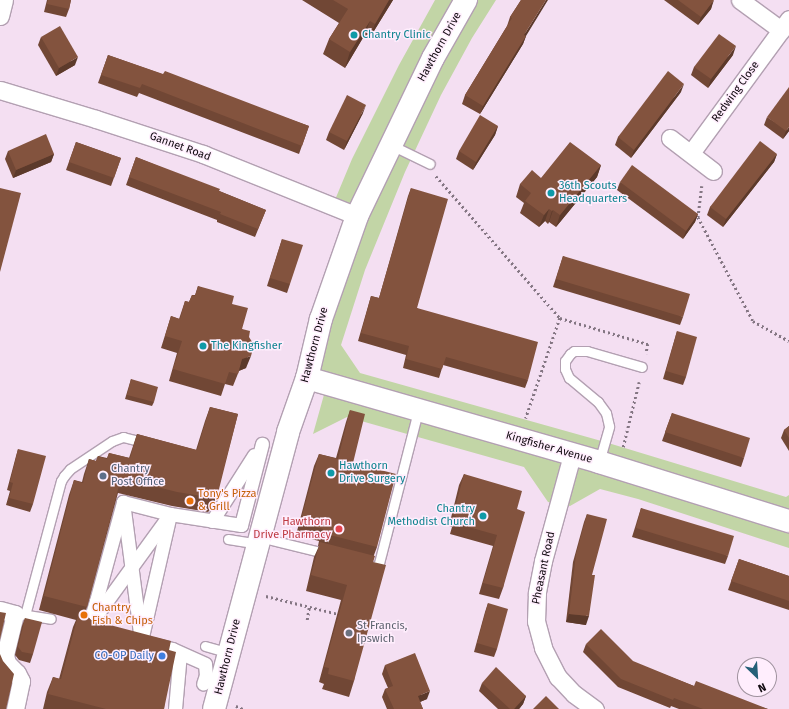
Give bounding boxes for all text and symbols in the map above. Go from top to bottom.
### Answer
street label: Hawthorn Drive [415,10,465,84]
place label: Chantry Clinic [362,28,431,42]
marker: Chantry Clinic [349,30,359,40]
street label: Redwing Close [710,59,762,125]
street label: Gannet Road [148,130,212,164]
place label: 36th Scouts Headquarters [559,180,627,206]
marker: 36th Scouts Headquarters [546,188,556,198]
street label: Hawthorn Drive [299,306,331,384]
place label: The Kingfisher [211,339,282,353]
marker: The Kingfisher [198,341,208,351]
street label: Kingfisher Avenue [504,429,594,467]
place label: Hawthorn Drive Surgery [339,460,405,486]
place label: Chantry Post Office [111,463,164,489]
marker: Hawthorn Drive Surgery [326,468,336,478]
marker: Chantry Post Office [98,471,108,481]
place label: Tony's Pizza & Grill [198,488,257,514]
marker: Tony's Pizza & Grill [185,496,195,506]
place label: Chantry Methodist Church [387,503,475,529]
marker: Chantry Methodist Church [478,511,488,521]
place label: Hawthorn Drive Pharmacy [253,516,331,542]
marker: Hawthorn Drive Pharmacy [334,524,344,534]
street label: Pheasant Road [530,530,558,606]
place label: Chantry Fish & Chips [92,602,153,628]
marker: Chantry Fish & Chips [79,610,89,620]
street label: Hawthorn Drive [212,618,244,696]
place label: St Francis, Ipswich [357,620,407,646]
marker: St Francis, Ipswich [344,628,354,638]
place label: CO-OP Daily [95,649,154,663]
marker: CO-OP Daily [157,651,167,661]
north arrow [737,657,777,697]
text: N [756,680,768,695]

